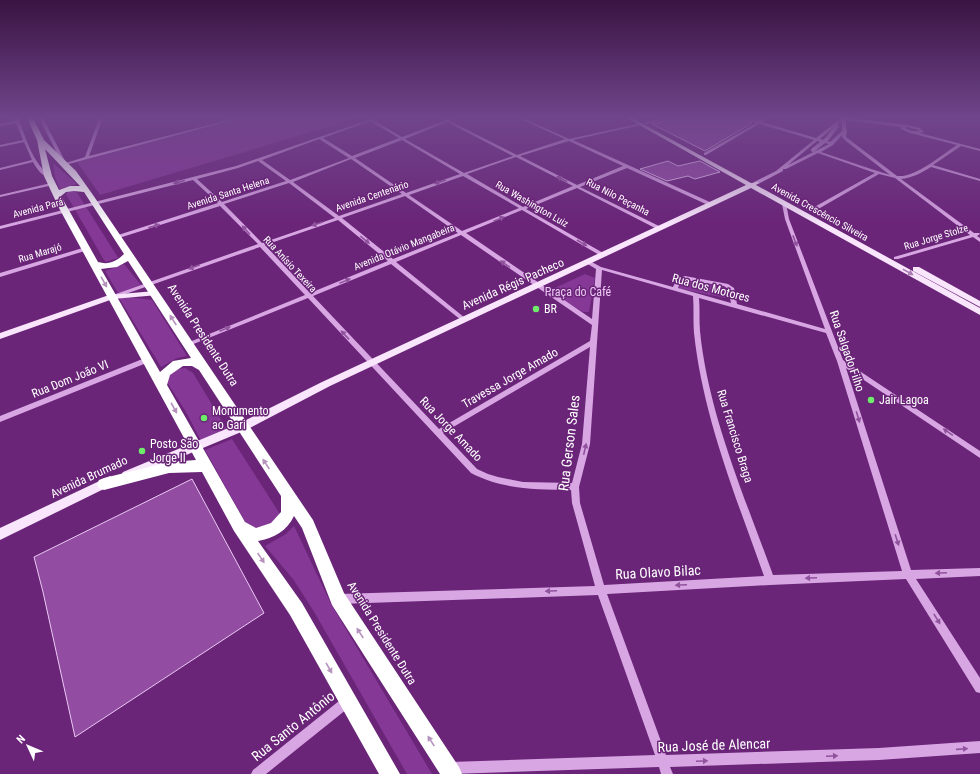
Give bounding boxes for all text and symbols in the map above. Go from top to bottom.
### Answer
street label: Avenida Santa Helena [185,174,271,212]
one-way arrow [556,176,568,182]
street label: Rua Nilo Peçanha [585,176,652,218]
street label: Avenida Centenário [334,178,410,214]
one-way arrow [173,179,185,185]
one-way arrow [433,179,445,185]
street label: Rua Washington Luiz [494,179,570,229]
street label: Avenida Crescêncio Silveira [770,181,870,243]
street label: Avenida Pará [12,196,65,220]
one-way arrow [493,216,505,222]
one-way arrow [148,222,160,228]
one-way arrow [310,222,322,228]
street label: Avenida Otávio Mangabeira [352,222,456,272]
street label: Rua Jorge Stolze [903,222,970,252]
one-way arrow [242,224,251,235]
street label: Rua Anísio Texeira [261,234,319,294]
one-way arrow [359,236,370,245]
one-way arrow [793,236,799,248]
one-way arrow [576,239,587,246]
street label: Rua Marajó [17,241,63,265]
street label: Avenida Régis Pacheco [460,255,566,313]
one-way arrow [500,260,510,268]
one-way arrow [188,265,200,271]
one-way arrow [902,268,913,275]
street label: Rua dos Motores [671,271,751,305]
one-way arrow [101,276,107,287]
one-way arrow [339,278,351,284]
street label: Avenida Presidente Dutra [165,281,241,389]
park label: Praça do Café [545,285,612,299]
place label: BR [544,302,558,316]
marker: BR [531,304,541,314]
street label: Rua Salgado Filho [827,309,867,393]
one-way arrow [169,315,177,325]
one-way arrow [219,326,231,332]
one-way arrow [340,330,349,340]
street label: Travessa Jorge Amado [460,345,560,411]
street label: Rua Dom João VI [30,357,110,401]
street label: Rua Francisco Braga [714,388,756,485]
place label: Jair Lagoa [879,393,929,407]
street label: Rua Jorge Amado [417,394,485,464]
street label: Rua Gerson Sales [555,394,583,492]
marker: Jair Lagoa [866,395,876,405]
one-way arrow [170,402,177,413]
place label: Monumento ao Gari [212,404,269,432]
one-way arrow [855,411,861,423]
marker: Monumento ao Gari [199,413,209,423]
one-way arrow [943,428,953,436]
place label: Posto São Jorge II [150,437,198,465]
one-way arrow [582,443,588,455]
marker: Posto São Jorge II [137,446,147,456]
street label: Avenida Brumado [48,453,130,501]
one-way arrow [263,458,270,470]
one-way arrow [895,535,901,547]
one-way arrow [257,553,265,563]
street label: Rua Olavo Bilac [615,562,701,582]
one-way arrow [934,570,947,576]
one-way arrow [805,575,817,582]
street label: Avenida Presidente Dutra [345,579,420,687]
one-way arrow [675,582,687,589]
one-way arrow [545,588,557,595]
one-way arrow [933,613,940,625]
one-way arrow [356,627,364,638]
one-way arrow [326,662,333,674]
street label: Rua Santo Antônio [248,688,338,764]
north arrow [8,726,48,766]
text: N [14,732,28,746]
street label: Rua José de Alencar [657,735,771,755]
one-way arrow [427,736,435,746]
one-way arrow [956,745,968,752]
one-way arrow [826,753,839,759]
one-way arrow [696,757,708,764]

